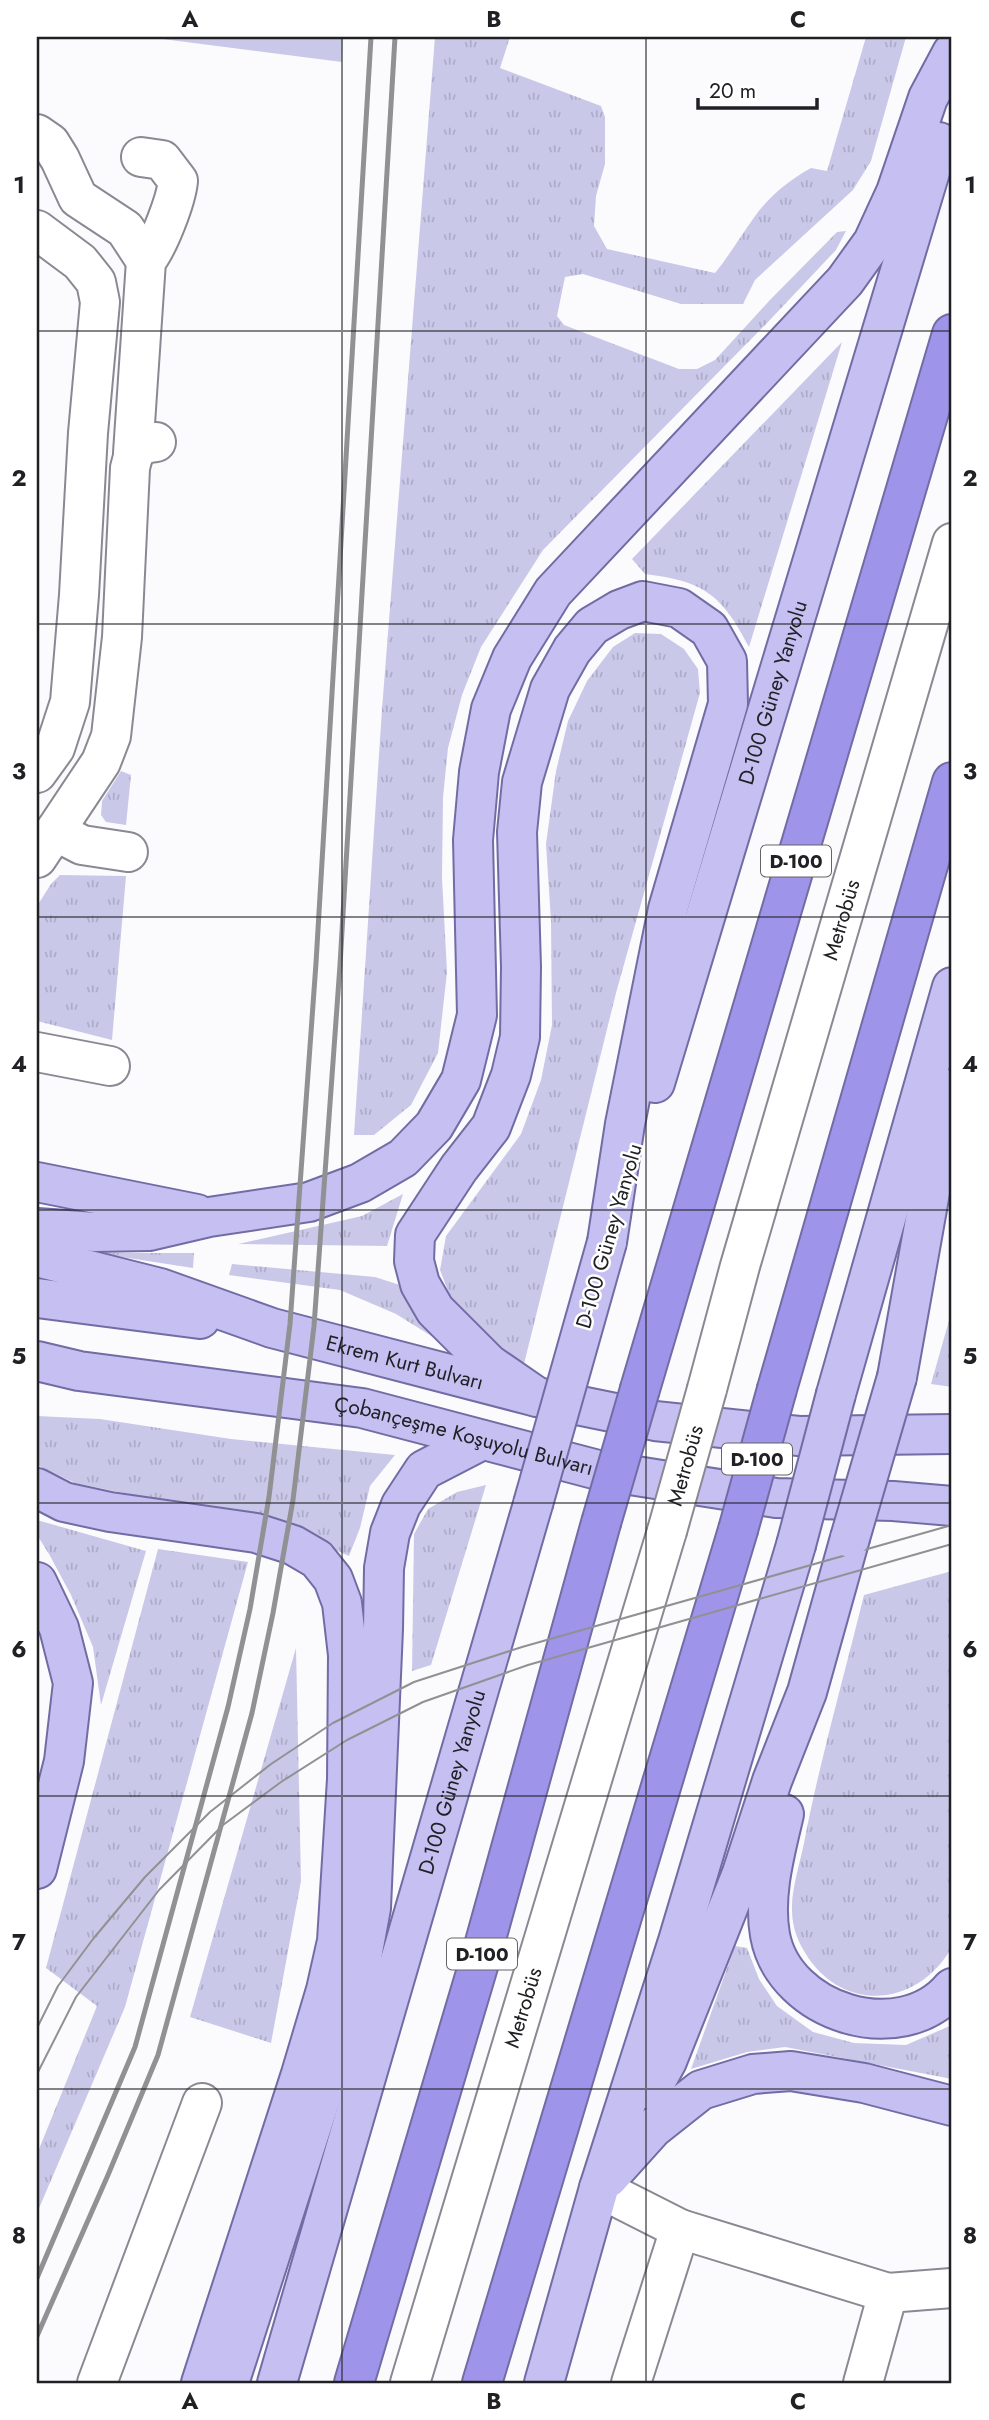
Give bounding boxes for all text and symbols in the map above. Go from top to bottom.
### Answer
text: A [181,2,199,36]
text: B [486,2,502,36]
text: C [790,2,806,36]
scale bar [698,66,818,110]
text: 20 m [709,76,756,106]
text: 1 [13,168,25,202]
text: 1 [964,168,976,202]
text: 2 [11,461,27,495]
text: 2 [962,461,978,495]
street label: D-100 Güney Yanyolu [731,597,815,788]
text: 3 [12,754,26,788]
text: 3 [963,754,977,788]
road number: D-100 [761,846,831,876]
street label: Metrobüs [815,876,868,964]
text: 4 [11,1047,27,1081]
text: 4 [962,1047,978,1081]
street label: D-100 Güney Yanyolu [568,1140,650,1332]
street label: Ekrem Kurt Bulvarı [323,1328,487,1397]
text: 5 [12,1339,26,1373]
text: 5 [963,1339,977,1373]
street label: Çobançeşme Koşuyolu Bulvarı [333,1390,597,1483]
street label: Metrobüs [660,1422,711,1509]
road number: D-100 [722,1443,792,1474]
text: 6 [11,1632,27,1666]
text: 6 [962,1632,978,1666]
street label: D-100 Güney Yanyolu [411,1686,493,1878]
text: 7 [12,1925,26,1959]
text: 7 [963,1925,977,1959]
road number: D-100 [447,1938,517,1970]
street label: Metrobüs [497,1964,550,2052]
text: 8 [12,2218,26,2252]
text: 8 [963,2218,977,2252]
text: A [181,2384,199,2418]
text: B [486,2384,502,2418]
text: C [790,2384,806,2418]

